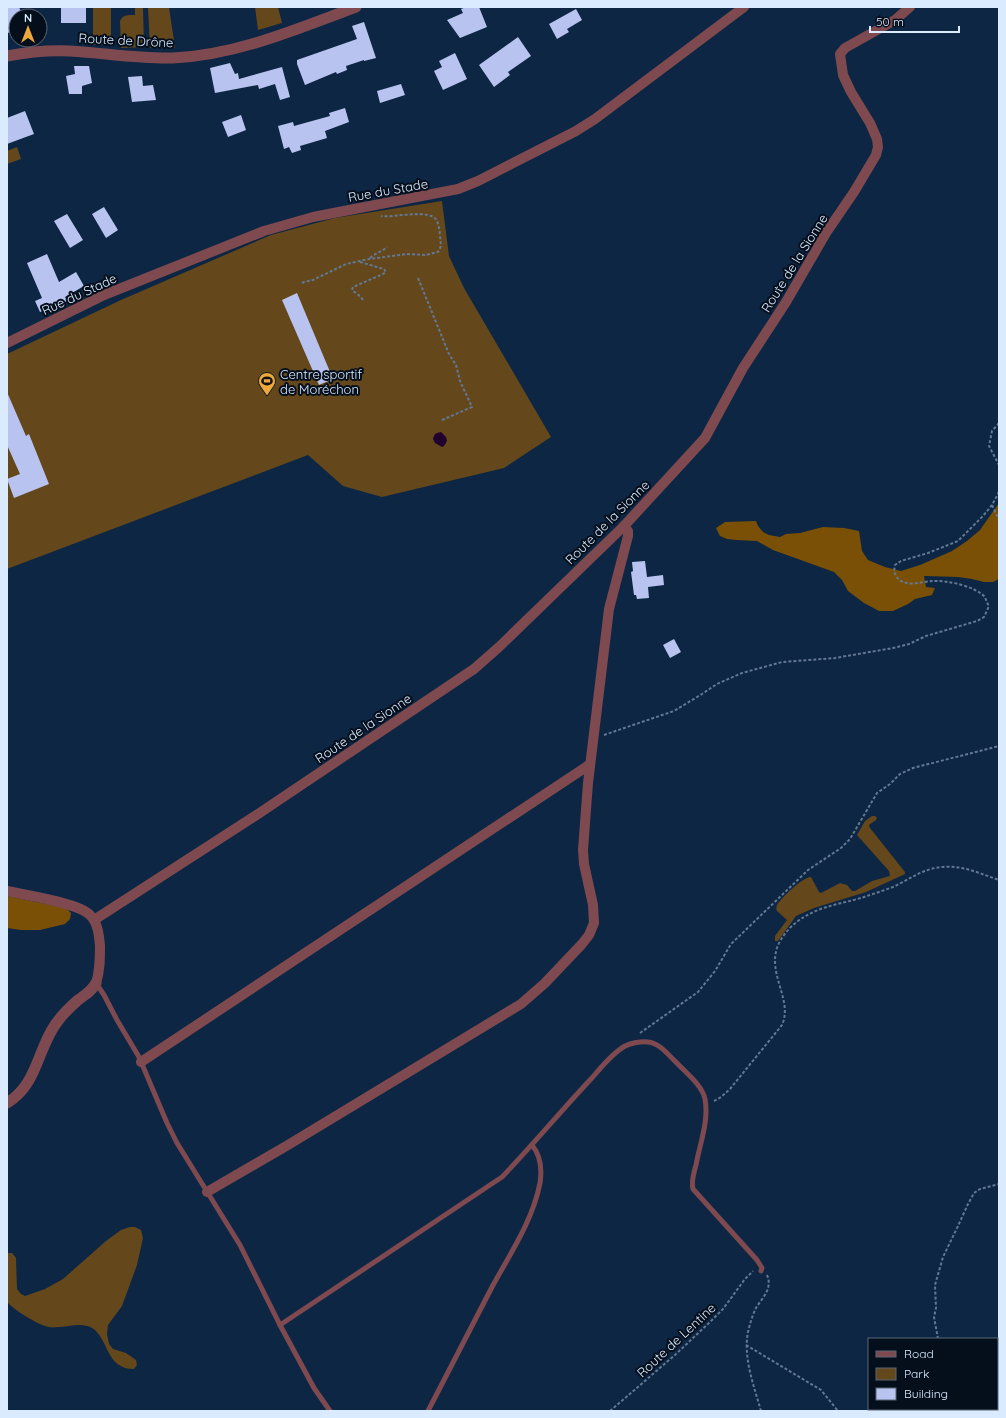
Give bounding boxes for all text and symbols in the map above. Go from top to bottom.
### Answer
north arrow [8,8,48,48]
scale bar [870,8,959,34]
text: N [24,11,32,25]
text: 50 m [876,14,904,29]
street label: Route de Drône [78,30,174,50]
street label: Rue du Stade [347,175,429,205]
street label: Route de la Sionne [757,211,831,315]
street label: Rue du Stade [39,270,119,318]
place label: Centre sportif de Moréchon [280,366,362,397]
sports icon: Centre sportif de Moréchon [257,371,277,396]
street label: Route de la Sionne [562,477,652,567]
street label: Route de la Sionne [312,690,414,766]
street label: Route de Lentine [633,1299,719,1381]
legend [868,1338,998,1410]
text: Road [904,1346,934,1361]
text: Park [904,1366,929,1381]
text: Building [904,1386,948,1401]

